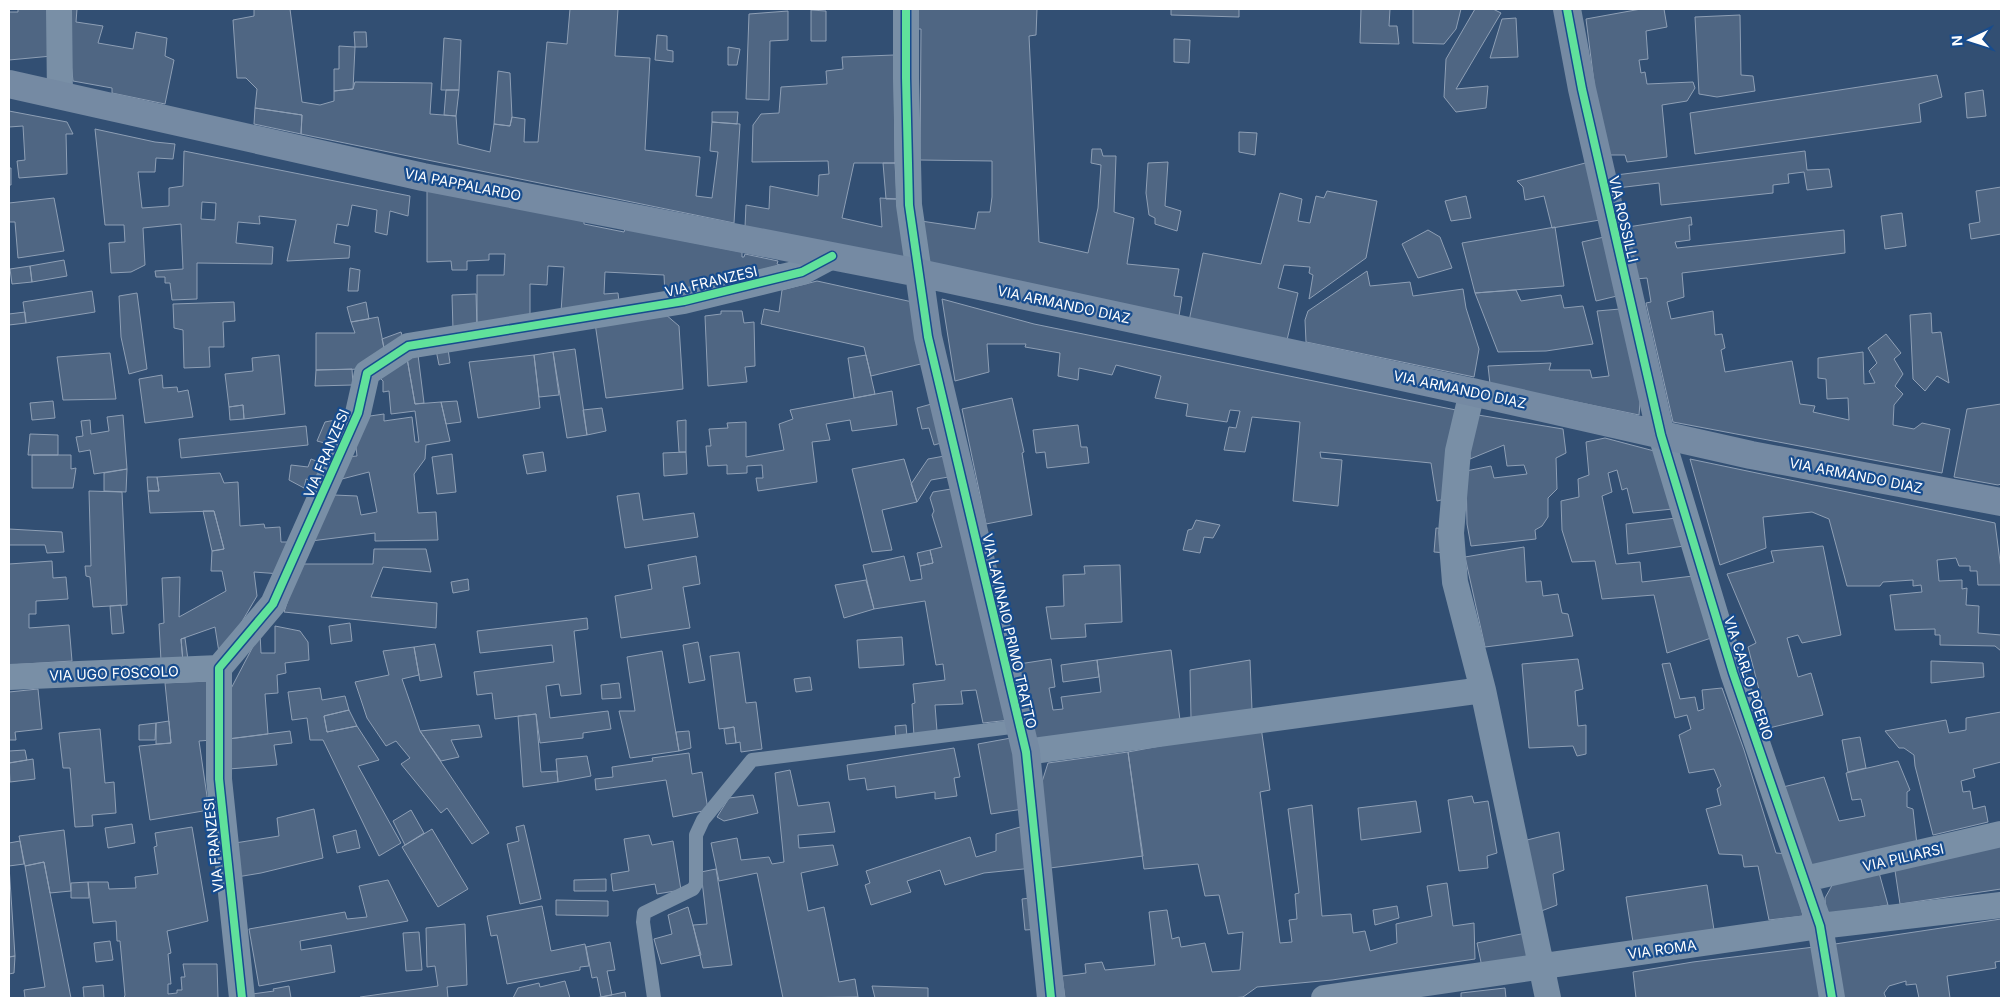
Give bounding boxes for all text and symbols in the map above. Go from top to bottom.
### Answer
north arrow [1945,15,1995,65]
text: N [1948,35,1965,47]
street label: VIA PAPPALARDO [403,164,523,204]
street label: VIA ROSSILLI [1606,174,1642,264]
street label: VIA FRANZESI [663,262,759,300]
street label: VIA ARMANDO DIAZ [996,282,1132,326]
street label: VIA ARMANDO DIAZ [1392,367,1528,411]
street label: VIA FRANZESI [300,406,352,500]
street label: VIA ARMANDO DIAZ [1788,454,1924,496]
street label: VIA LAVINAIO PRIMO TRATTO [979,532,1041,730]
street label: VIA CARLO POERIO [1721,614,1777,742]
street label: VIA UGO FOSCOLO [49,662,179,684]
street label: VIA FRANZESI [200,797,226,893]
street label: VIA PILIARSI [1861,839,1945,875]
street label: VIA ROMA [1627,936,1698,962]

